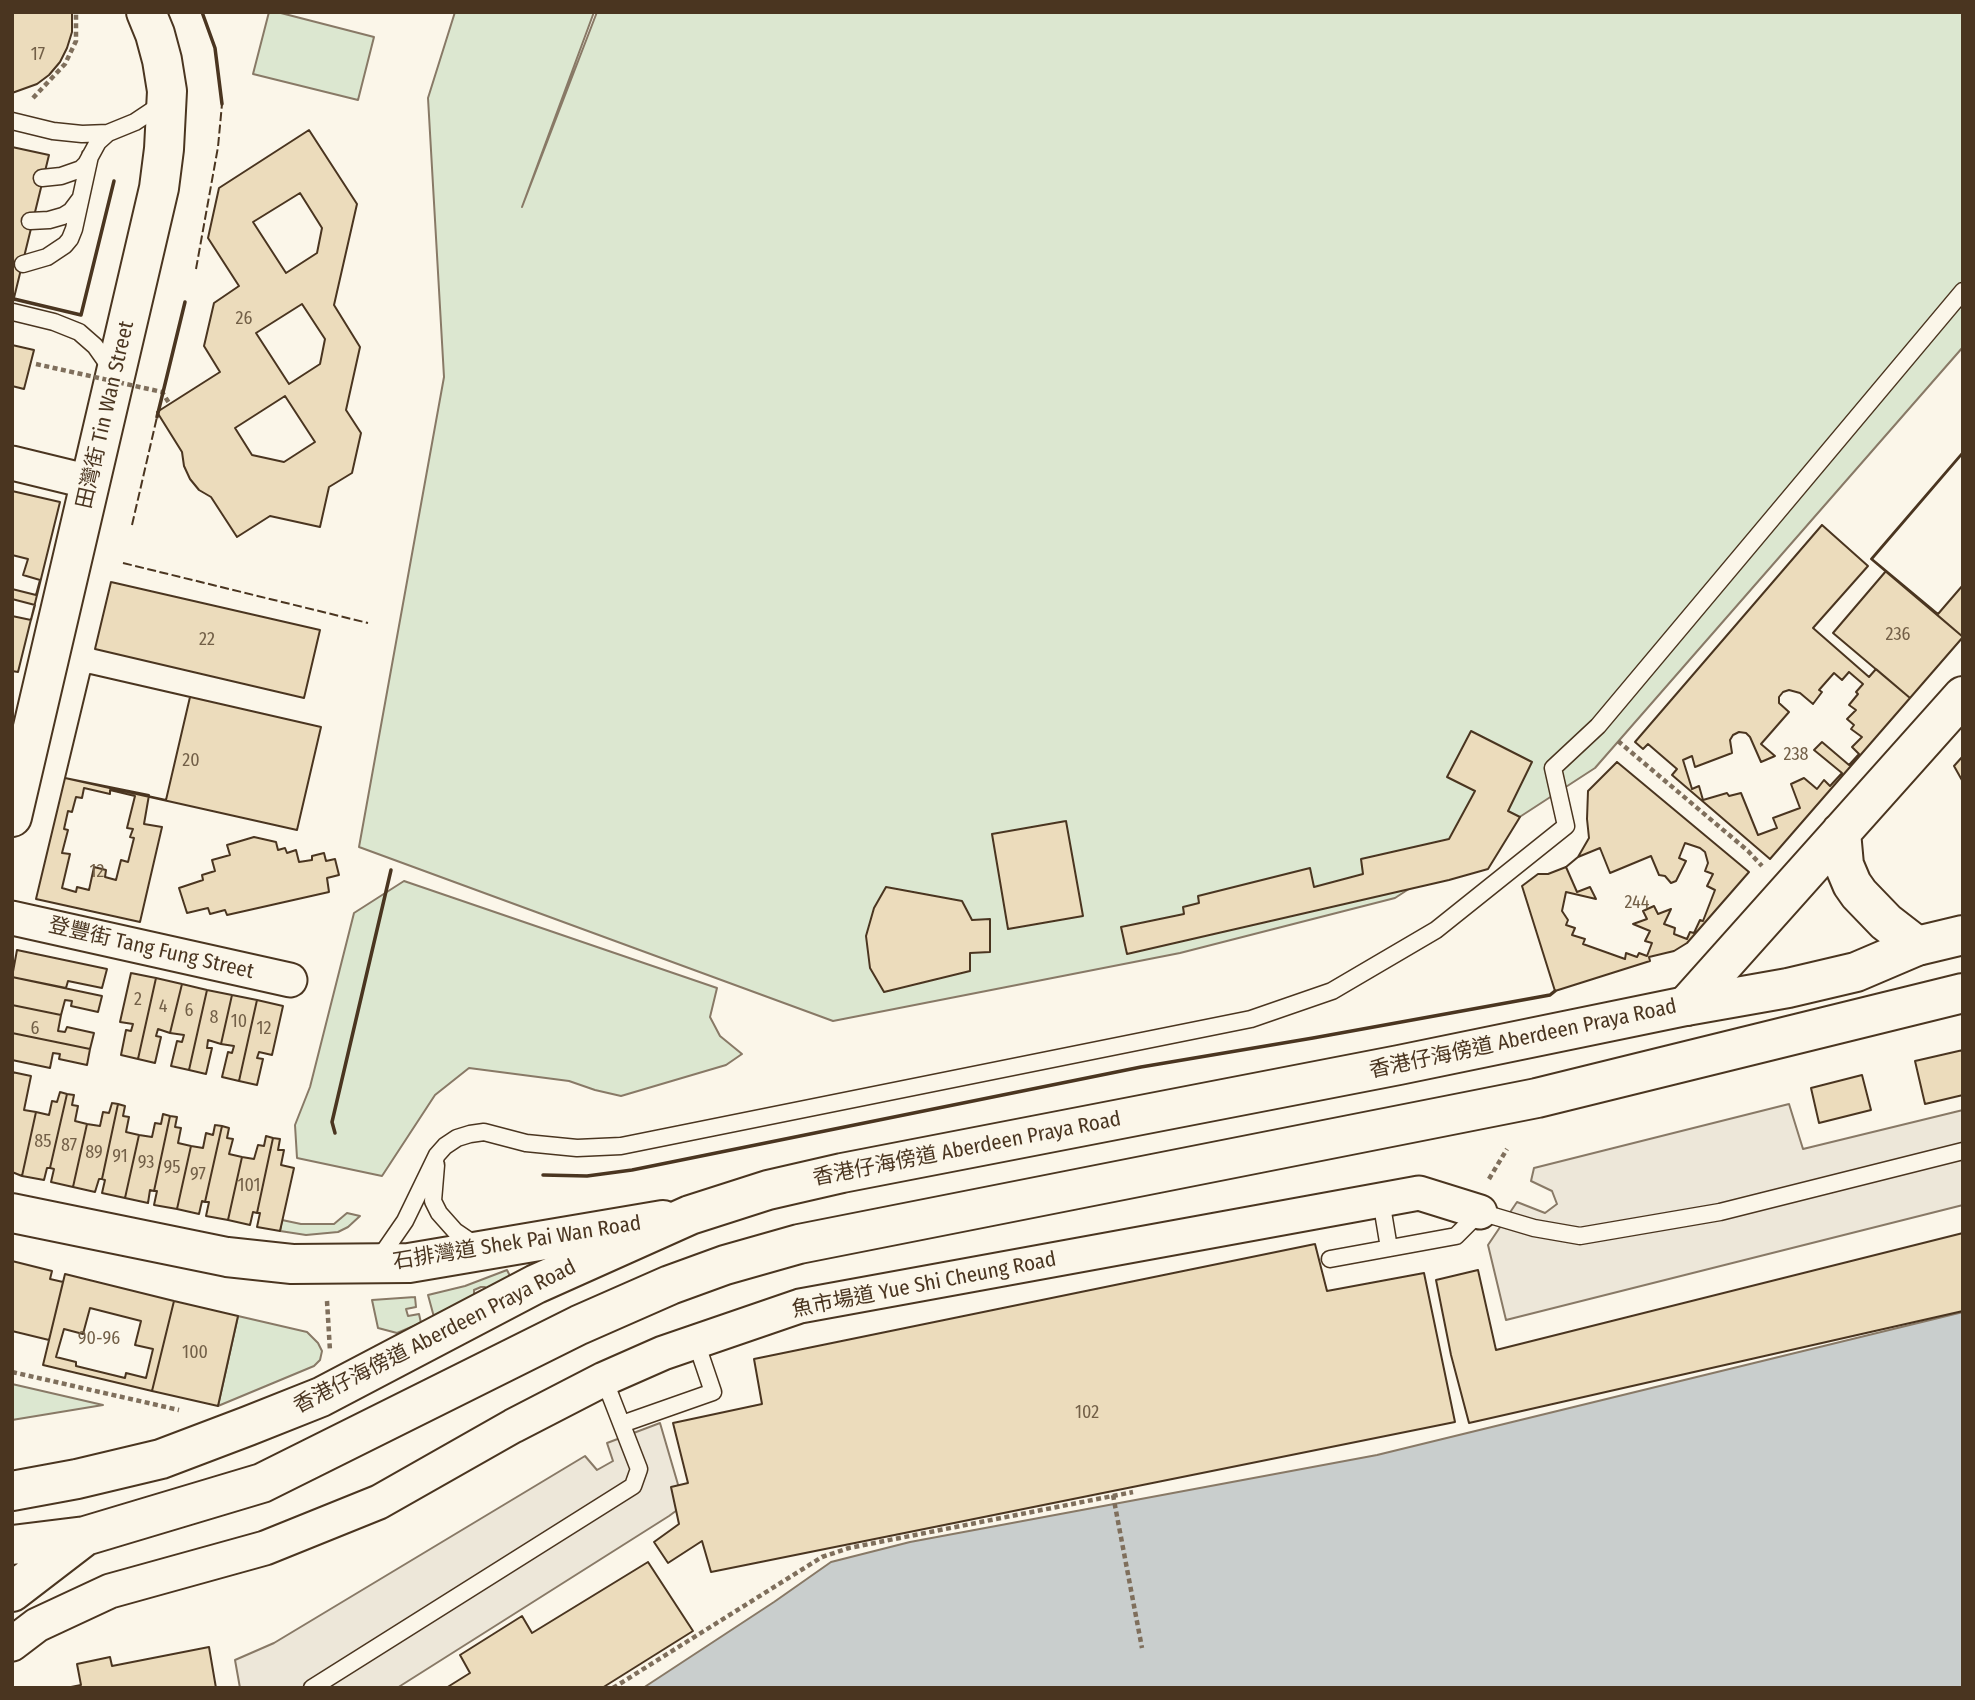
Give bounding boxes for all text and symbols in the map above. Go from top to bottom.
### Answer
house number: 17 [31,44,45,66]
house number: 26 [236,308,252,330]
street label: 田灣街 Tin Wan Street [72,319,140,511]
house number: 236 [1886,624,1910,646]
house number: 22 [199,629,215,651]
house number: 238 [1783,744,1809,766]
house number: 20 [182,750,200,772]
house number: 12 [90,861,104,883]
house number: 244 [1624,892,1650,914]
street label: 登豐街 Tang Fung Street [46,913,256,985]
house number: 2 [134,989,142,1011]
street label: 香港仔海傍道 Aberdeen Praya Road [1367,994,1679,1084]
house number: 4 [159,996,167,1018]
house number: 6 [185,1000,193,1022]
house number: 8 [210,1007,218,1029]
house number: 10 [231,1011,247,1033]
house number: 6 [31,1018,39,1040]
house number: 12 [257,1018,271,1040]
street label: 香港仔海傍道 Aberdeen Praya Road [811,1107,1123,1191]
house number: 85 [34,1131,52,1153]
house number: 87 [61,1135,77,1157]
house number: 89 [85,1142,103,1164]
house number: 91 [112,1146,128,1168]
house number: 93 [138,1152,154,1174]
house number: 95 [163,1157,181,1179]
house number: 97 [190,1164,206,1186]
house number: 101 [238,1175,260,1197]
street label: 石排灣道 Shek Pai Wan Road [391,1211,643,1275]
street label: 魚市場道 Yue Shi Cheung Road [790,1247,1058,1323]
street label: 香港仔海傍道 Aberdeen Praya Road [290,1255,580,1419]
house number: 90-96 [78,1328,120,1350]
house number: 100 [182,1342,208,1364]
house number: 102 [1075,1402,1099,1424]

